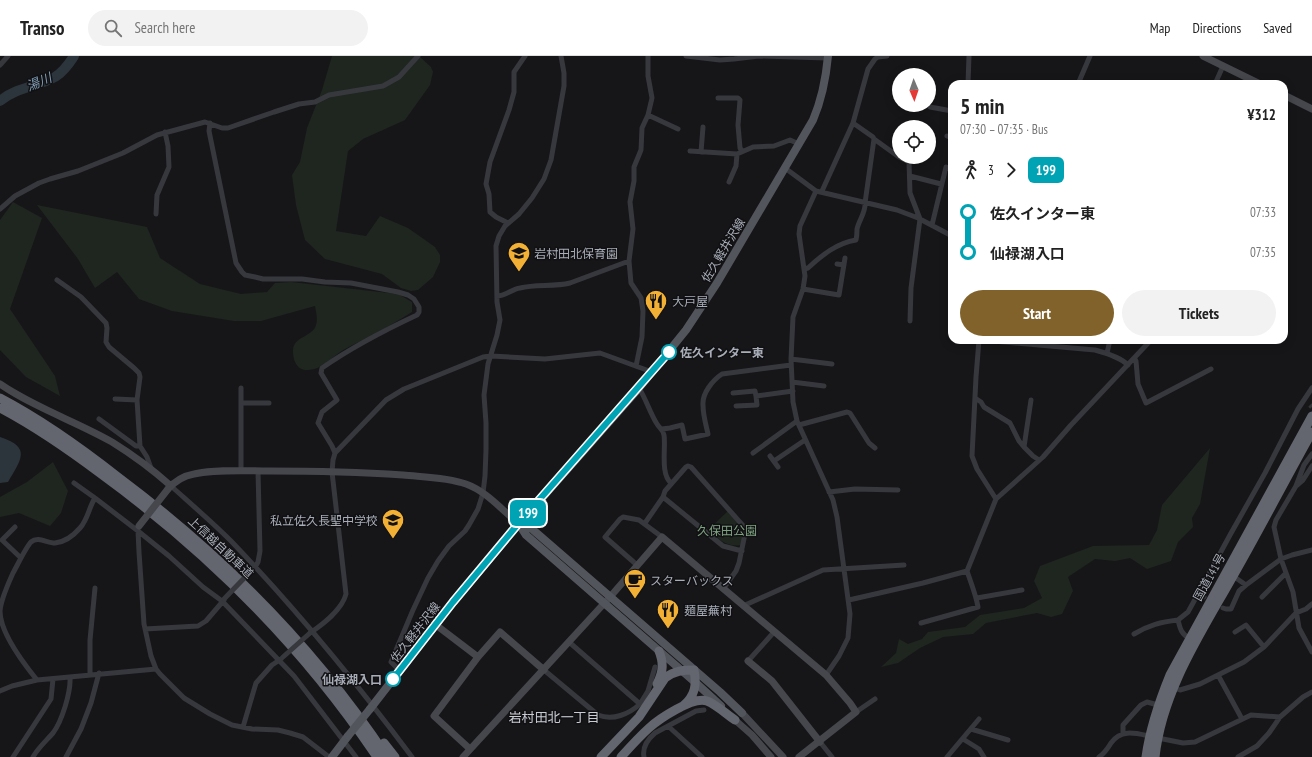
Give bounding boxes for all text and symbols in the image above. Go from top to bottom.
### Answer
search box [88,10,368,46]
text: Transo [20,16,64,40]
icon: search [102,17,124,39]
text: Search here [134,18,195,37]
text: Map [1150,19,1170,37]
text: Directions [1192,19,1241,37]
text: Saved [1263,19,1292,37]
water label: 湯川 [24,68,56,95]
north arrow [892,68,936,112]
map controls [892,68,936,164]
text: 5 min [960,92,1004,120]
text: ¥312 [1247,105,1276,124]
button: locate [892,120,936,164]
text: 07:30 – 07:35 · Bus [960,121,1048,138]
icon: walk [960,159,982,181]
icon: forward [1000,159,1022,181]
text: 199 [1036,161,1056,179]
text: 3 [988,162,994,179]
text: 佐久インター東 [990,204,1095,223]
text: 07:33 [1250,204,1276,221]
street label: 佐久軽井沢線 [698,215,748,285]
school or university icon: 岩村田北保育園 [506,240,532,273]
text: 仙禄湖入口 [990,244,1065,263]
text: 07:35 [1250,244,1276,261]
place label: 岩村田北保育園 [534,246,618,261]
restaurant icon: 大戸屋 [643,288,669,321]
button: Start [960,290,1114,336]
button: Tickets [1122,290,1276,336]
place label: 大戸屋 [672,294,708,309]
marker: 佐久インター東 [661,344,677,360]
place label: 佐久インター東 [680,345,764,360]
line badge: 199 [505,500,551,526]
text: 199 [518,504,538,522]
school or university icon: 私立佐久長聖中学校 [380,507,406,540]
street label: 上信越自動車道 [185,513,257,581]
place label: 私立佐久長聖中学校 [270,513,378,528]
park label: 久保田公園 [697,523,757,538]
street label: 国道141号 [1190,551,1228,603]
cafe icon: スターバックス [622,567,648,600]
place label: スターバックス [650,573,734,588]
restaurant icon: 麺屋蕪村 [655,597,681,630]
street label: 佐久軽井沢線 [387,599,443,665]
place label: 麺屋蕪村 [684,603,733,618]
marker: 仙禄湖入口 [385,671,401,687]
place label: 仙禄湖入口 [322,672,382,687]
district label: 岩村田北一丁目 [508,709,600,726]

